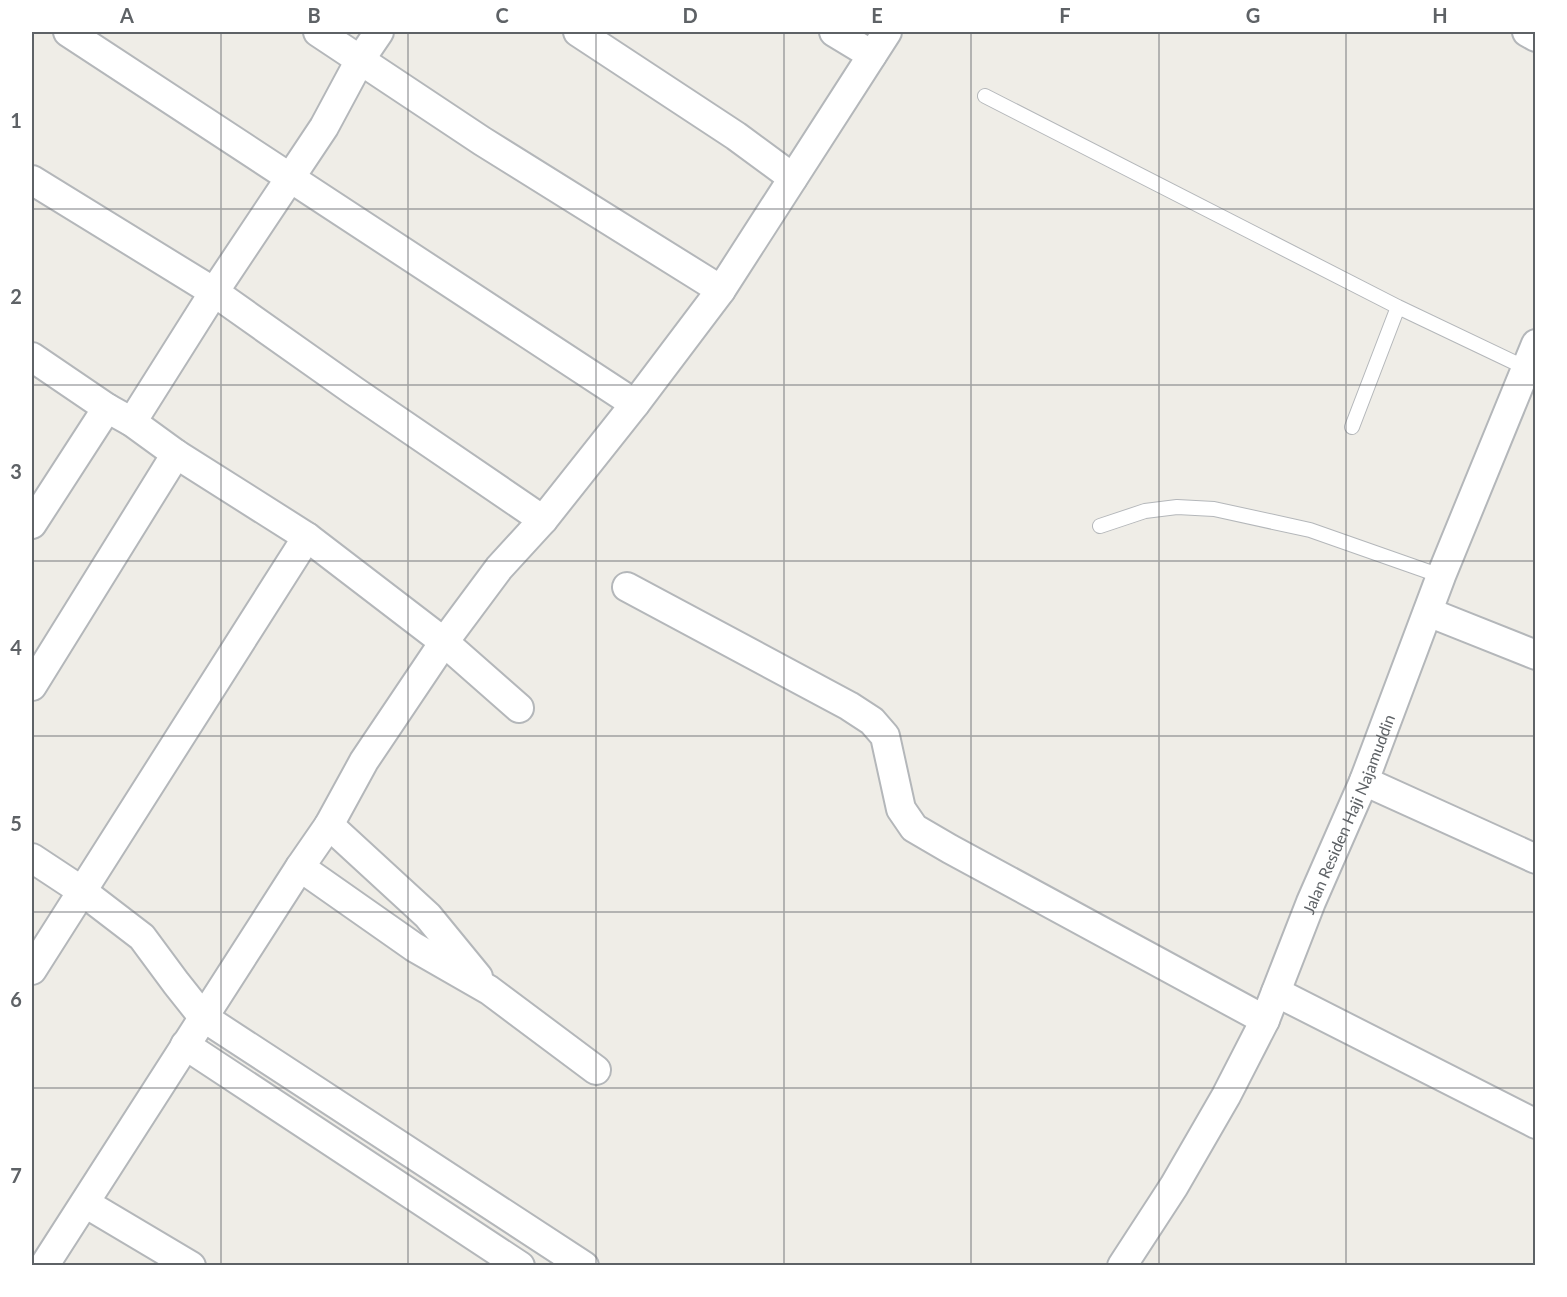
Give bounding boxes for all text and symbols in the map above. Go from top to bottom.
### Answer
text: A [119,3,134,27]
text: B [307,3,321,27]
text: C [495,3,509,27]
text: D [682,3,698,27]
text: E [871,3,883,27]
text: F [1059,3,1071,27]
text: G [1246,3,1260,27]
text: H [1432,3,1448,27]
text: 1 [10,108,22,132]
text: 2 [10,284,22,308]
text: 3 [10,459,22,483]
text: 4 [10,635,22,659]
street label: Jalan Residen Haji Najamuddin [1298,711,1398,916]
text: 5 [10,811,22,835]
text: 6 [10,987,22,1011]
text: 7 [10,1163,22,1187]

